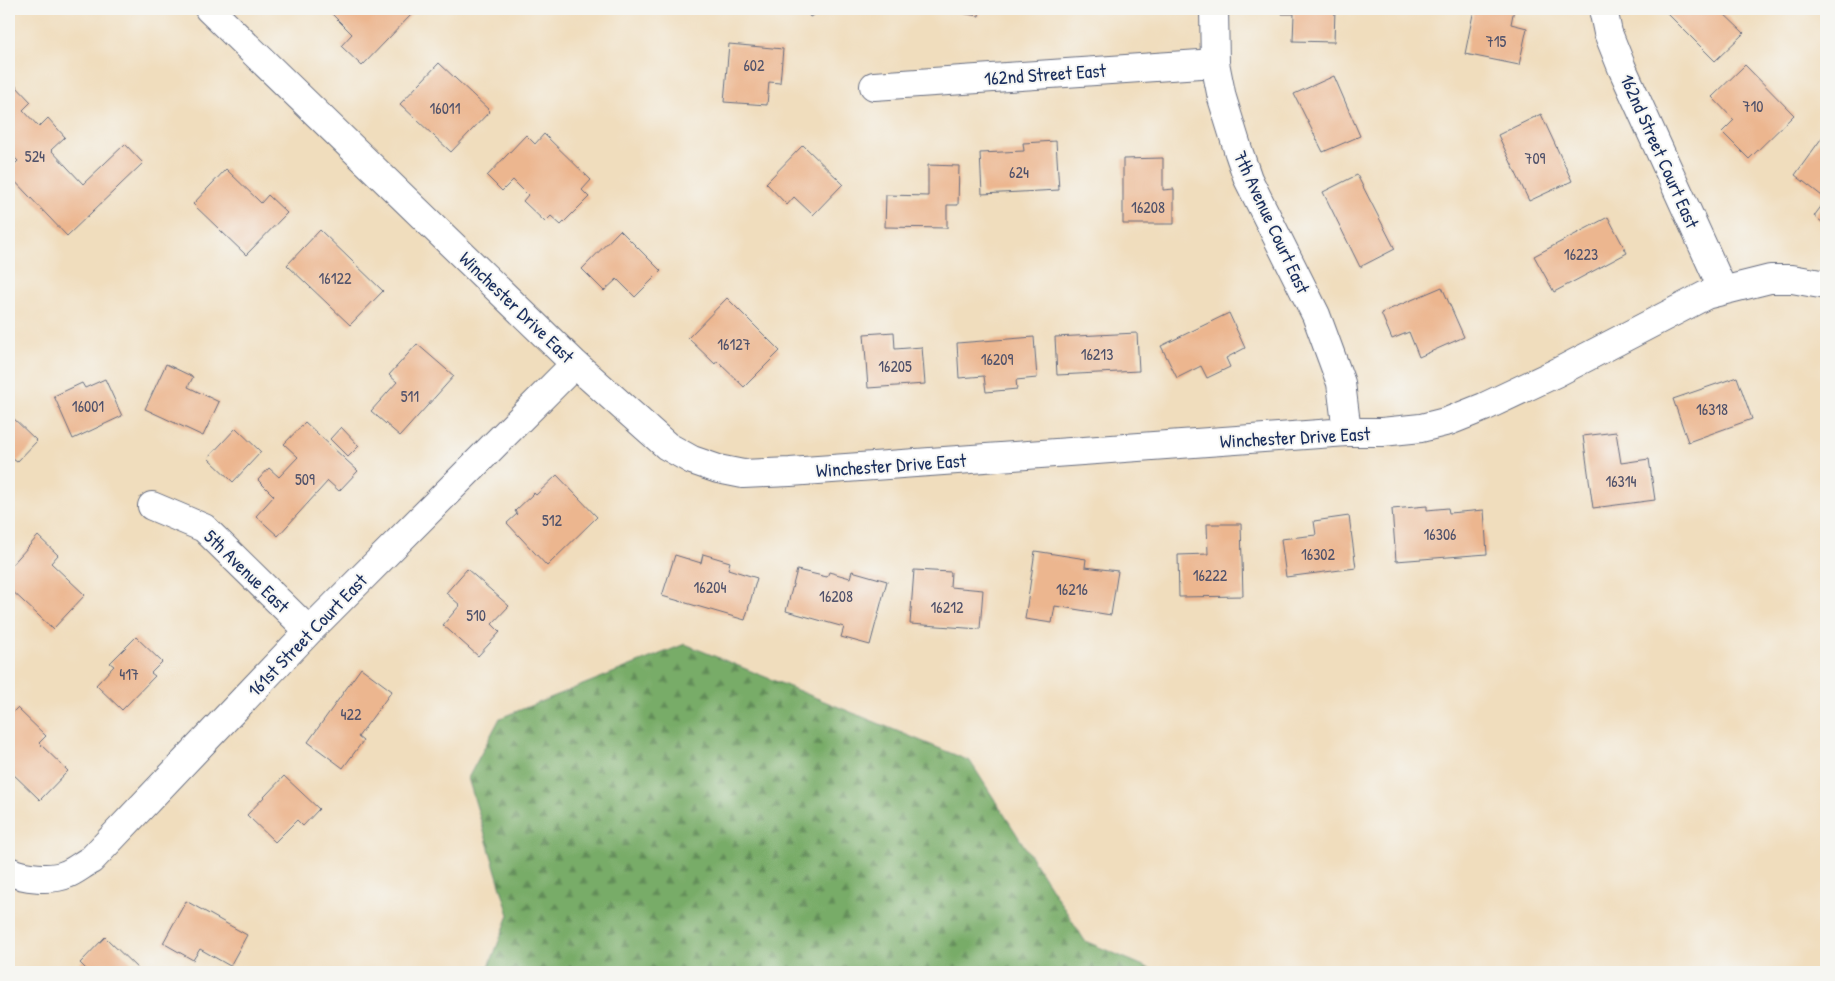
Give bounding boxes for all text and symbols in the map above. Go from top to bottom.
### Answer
house number: 715 [1486,30,1506,52]
house number: 602 [743,54,765,76]
street label: 162nd Street East [983,57,1107,91]
street label: 162nd Street Court East [1614,70,1706,232]
house number: 710 [1743,95,1763,117]
house number: 16011 [430,97,461,119]
house number: 524 [25,145,45,167]
street label: 7th Avenue Court East [1228,147,1317,298]
house number: 709 [1525,147,1546,169]
house number: 624 [1009,161,1029,183]
house number: 16208 [1131,196,1165,218]
house number: 16223 [1564,243,1598,265]
street label: Winchester Drive East [454,245,580,369]
house number: 16122 [319,267,352,289]
house number: 16127 [717,333,751,355]
house number: 16213 [1081,343,1113,365]
house number: 16209 [981,348,1013,370]
house number: 16205 [878,355,912,377]
house number: 511 [401,385,419,407]
house number: 16001 [72,395,104,417]
house number: 16318 [1696,398,1728,420]
street label: Winchester Drive East [1219,420,1371,454]
street label: Winchester Drive East [815,447,967,483]
house number: 509 [295,468,315,490]
house number: 16314 [1605,470,1637,492]
house number: 512 [542,509,563,531]
house number: 16306 [1424,523,1456,545]
street label: 5th Avenue East [199,524,296,619]
house number: 16302 [1301,543,1336,565]
house number: 16222 [1193,564,1228,586]
street label: 161st Street Court East [241,567,373,702]
house number: 16204 [694,576,726,598]
house number: 16216 [1056,578,1088,600]
house number: 16208 [819,585,853,607]
house number: 16212 [931,596,964,618]
house number: 510 [466,604,486,626]
house number: 417 [119,663,139,685]
house number: 422 [341,703,362,725]

